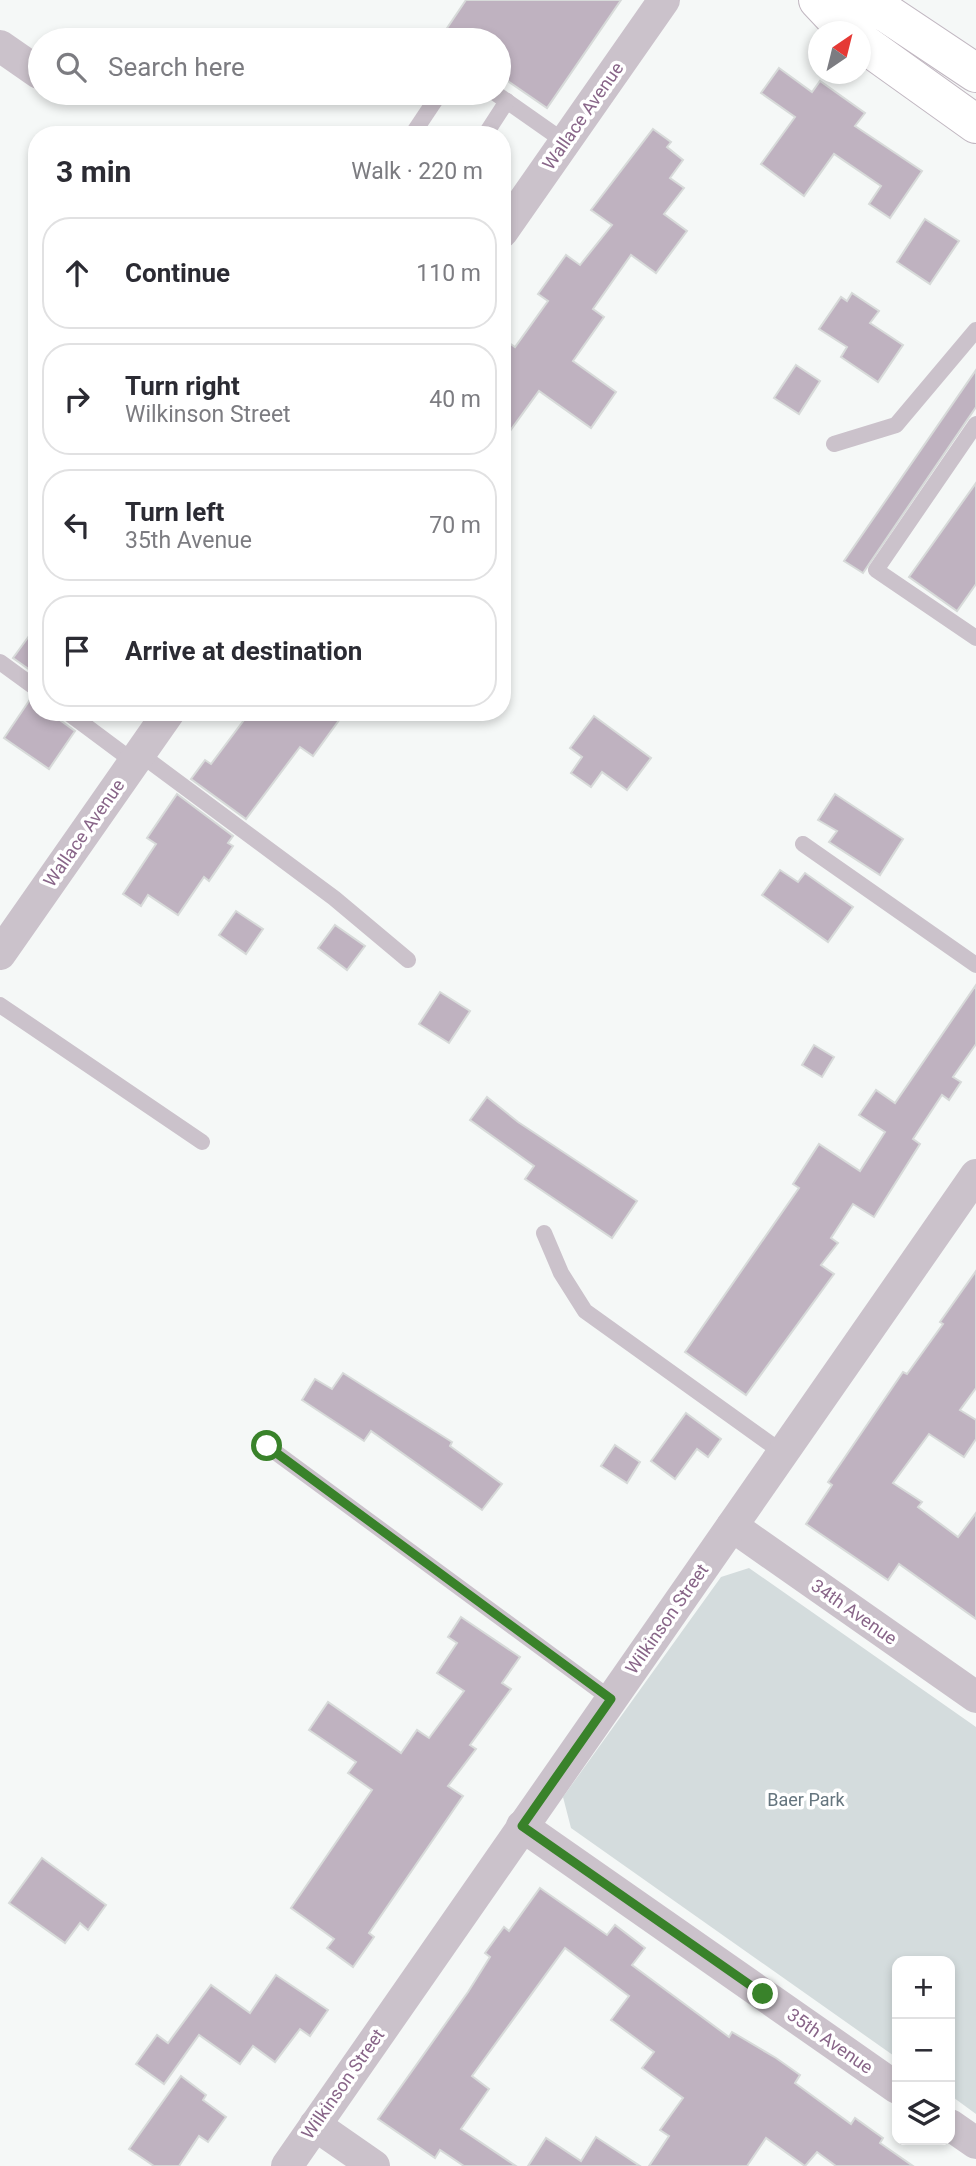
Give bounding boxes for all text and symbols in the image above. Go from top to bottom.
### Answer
north arrow [808,21,871,84]
search box [28,28,511,105]
icon: search [52,48,90,86]
text: Search here [108,52,245,82]
street label: Wallace Avenue [538,58,627,173]
text: 3 min [56,154,131,189]
text: Walk · 220 m [351,158,483,185]
icon: ahead [58,254,96,292]
text: Continue [125,258,230,288]
text: 110 m [416,260,481,287]
text: Turn right [125,371,240,401]
icon: right [58,380,96,418]
text: 40 m [429,386,481,413]
text: Wilkinson Street [125,401,291,428]
text: Turn left [125,497,224,527]
icon: left [58,506,96,544]
text: 70 m [429,512,481,539]
text: 35th Avenue [125,527,252,554]
icon: arrive [58,632,96,670]
text: Arrive at destination [125,636,362,666]
street label: Wallace Avenue [39,775,128,890]
route start [251,1430,282,1461]
street label: Wilkinson Street [621,1560,712,1678]
street label: 34th Avenue [808,1574,901,1649]
park label: Baer Park [767,1789,846,1810]
map controls [892,1956,955,2145]
button: + [892,1956,955,2019]
route end [747,1978,778,2009]
street label: 35th Avenue [784,2003,877,2078]
button: − [892,2019,955,2082]
street label: Wilkinson Street [297,2025,388,2143]
button: layers [892,2082,955,2145]

